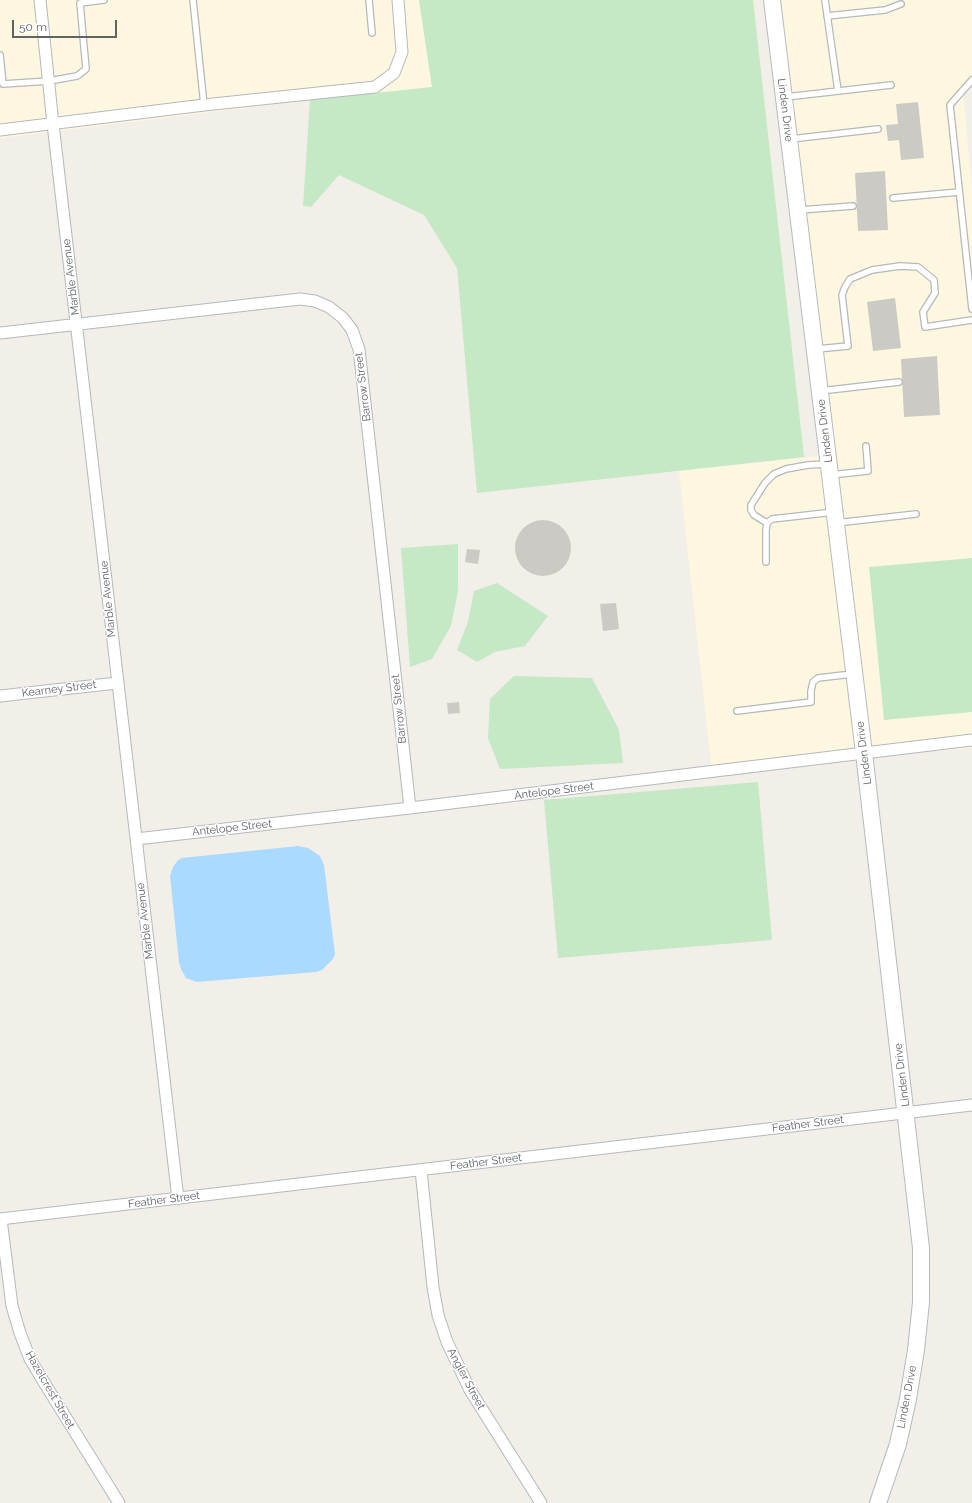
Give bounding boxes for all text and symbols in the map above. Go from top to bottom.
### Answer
scale bar [14,12,119,38]
text: 50 m [19,20,47,34]
street label: Linden Drive [775,77,795,143]
street label: Marble Avenue [60,238,82,316]
street label: Barrow Street [352,352,374,422]
street label: Linden Drive [815,398,835,464]
street label: Marble Avenue [97,560,119,638]
street label: Barrow Street [389,674,409,744]
street label: Kearney Street [21,678,97,700]
street label: Linden Drive [854,720,874,786]
street label: Antelope Street [514,780,594,802]
street label: Antelope Street [192,817,272,839]
street label: Marble Avenue [134,882,156,960]
street label: Linden Drive [892,1042,912,1108]
street label: Feather Street [771,1113,845,1135]
street label: Feather Street [449,1151,523,1173]
street label: Feather Street [127,1189,201,1211]
street label: Angler Street [444,1346,488,1412]
street label: Hazelcrest Street [22,1349,78,1431]
street label: Linden Drive [894,1364,920,1430]

